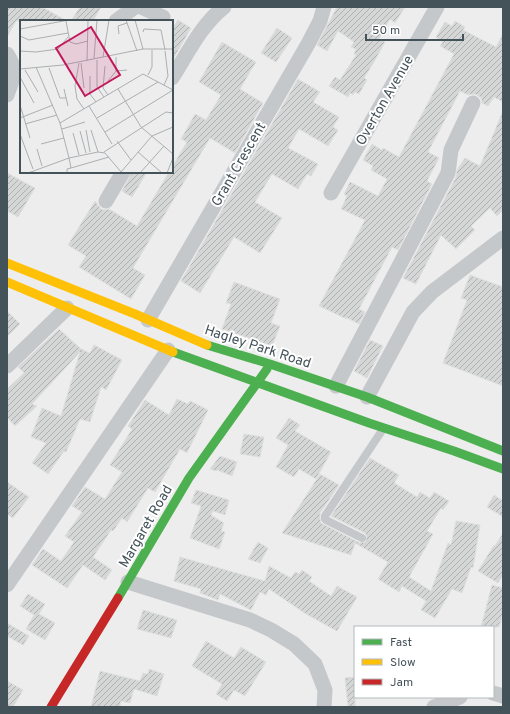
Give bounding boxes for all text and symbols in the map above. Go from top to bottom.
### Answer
scale bar [366,16,463,42]
inset map [20,20,173,173]
text: 50 m [372,23,400,39]
street label: Overton Avenue [353,53,418,149]
street label: Grant Crescent [208,120,270,210]
street label: Hagley Park Road [202,322,313,373]
street label: Margaret Road [116,482,177,571]
legend [354,626,494,698]
text: Fast [390,635,412,651]
text: Slow [390,655,416,671]
text: Jam [390,675,413,691]

